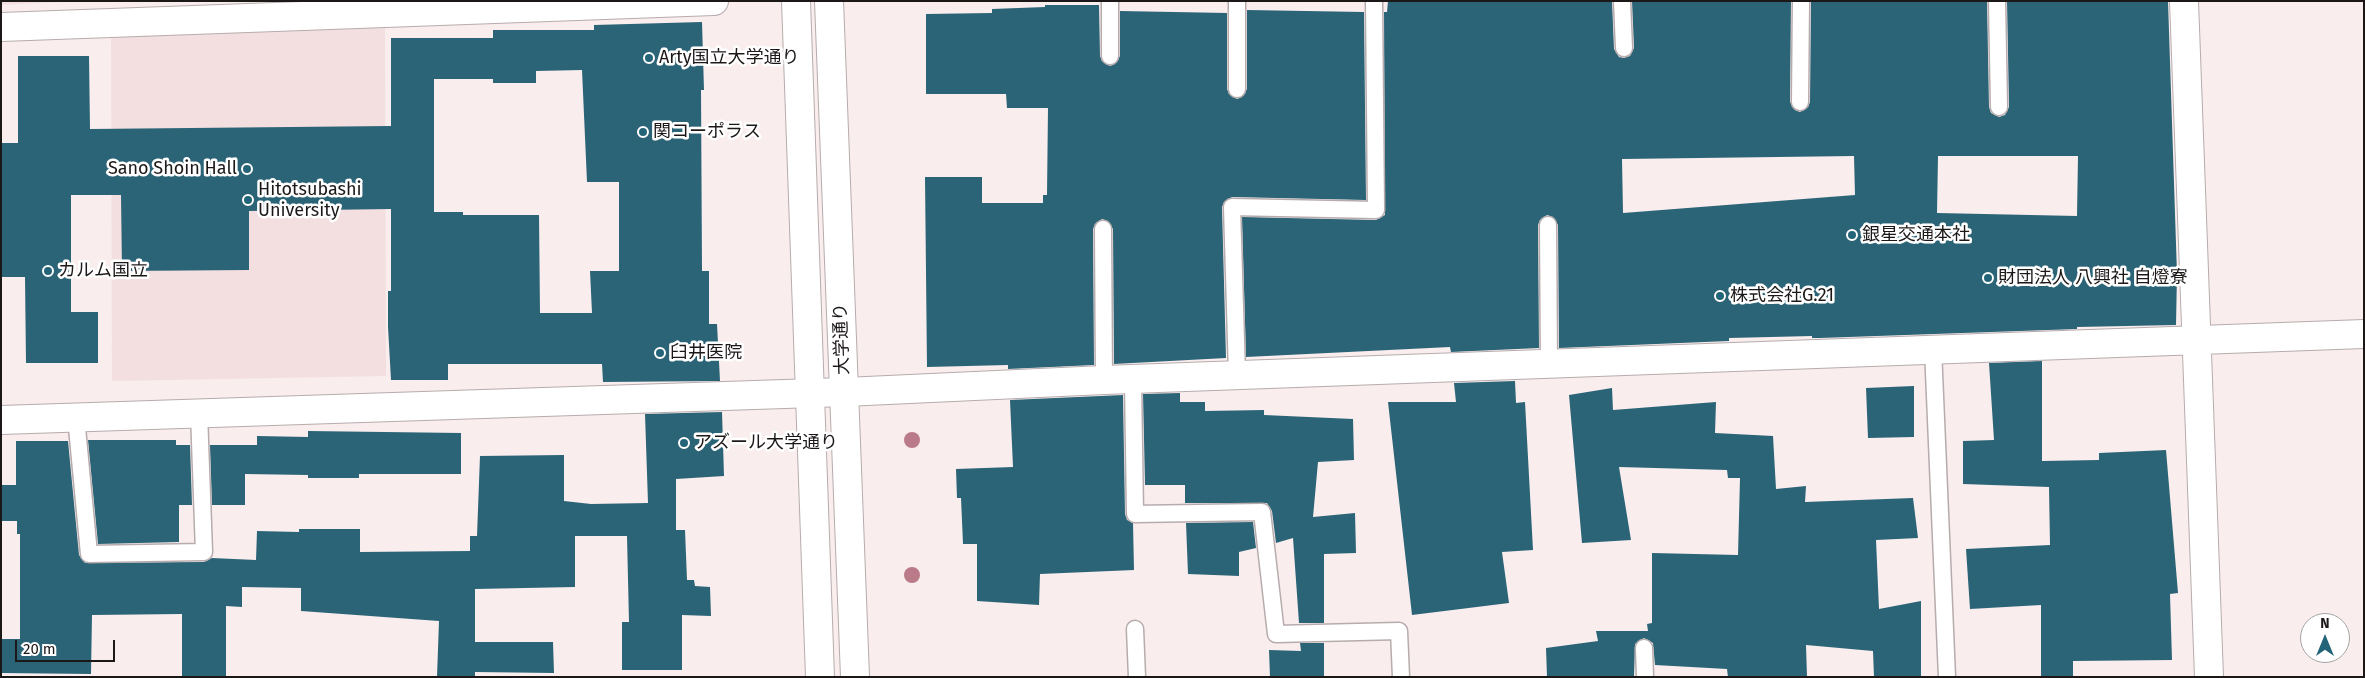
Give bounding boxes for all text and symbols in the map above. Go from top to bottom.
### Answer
place label: Arty国立大学通り [659,47,800,69]
marker: Arty国立大学通り [643,52,655,64]
place label: 関コーポラス [653,121,761,143]
marker: 関コーポラス [637,126,649,138]
place label: Sano Shoin Hall [108,158,237,180]
marker: Sano Shoin Hall [241,163,253,175]
place label: Hitotsubashi University [258,179,362,222]
marker: Hitotsubashi University [242,194,254,206]
place label: 銀星交通本社 [1862,224,1970,246]
marker: 銀星交通本社 [1846,229,1858,241]
place label: カルム国立 [58,260,148,282]
marker: カルム国立 [42,265,54,277]
place label: 財団法人 八興社 自燈寮 [1998,267,2188,289]
marker: 財団法人 八興社 自燈寮 [1982,272,1994,284]
place label: 株式会社G.21 [1730,285,1834,307]
marker: 株式会社G.21 [1714,290,1726,302]
street label: 大学通り [830,303,854,375]
place label: 臼井医院 [670,342,742,364]
marker: 臼井医院 [654,347,666,359]
place label: アズール大学通り [694,432,838,454]
marker: アズール大学通り [678,437,690,449]
north arrow [2300,613,2350,663]
text: N [2320,615,2330,632]
scale bar [18,630,118,662]
text: 20 m [23,640,56,658]

